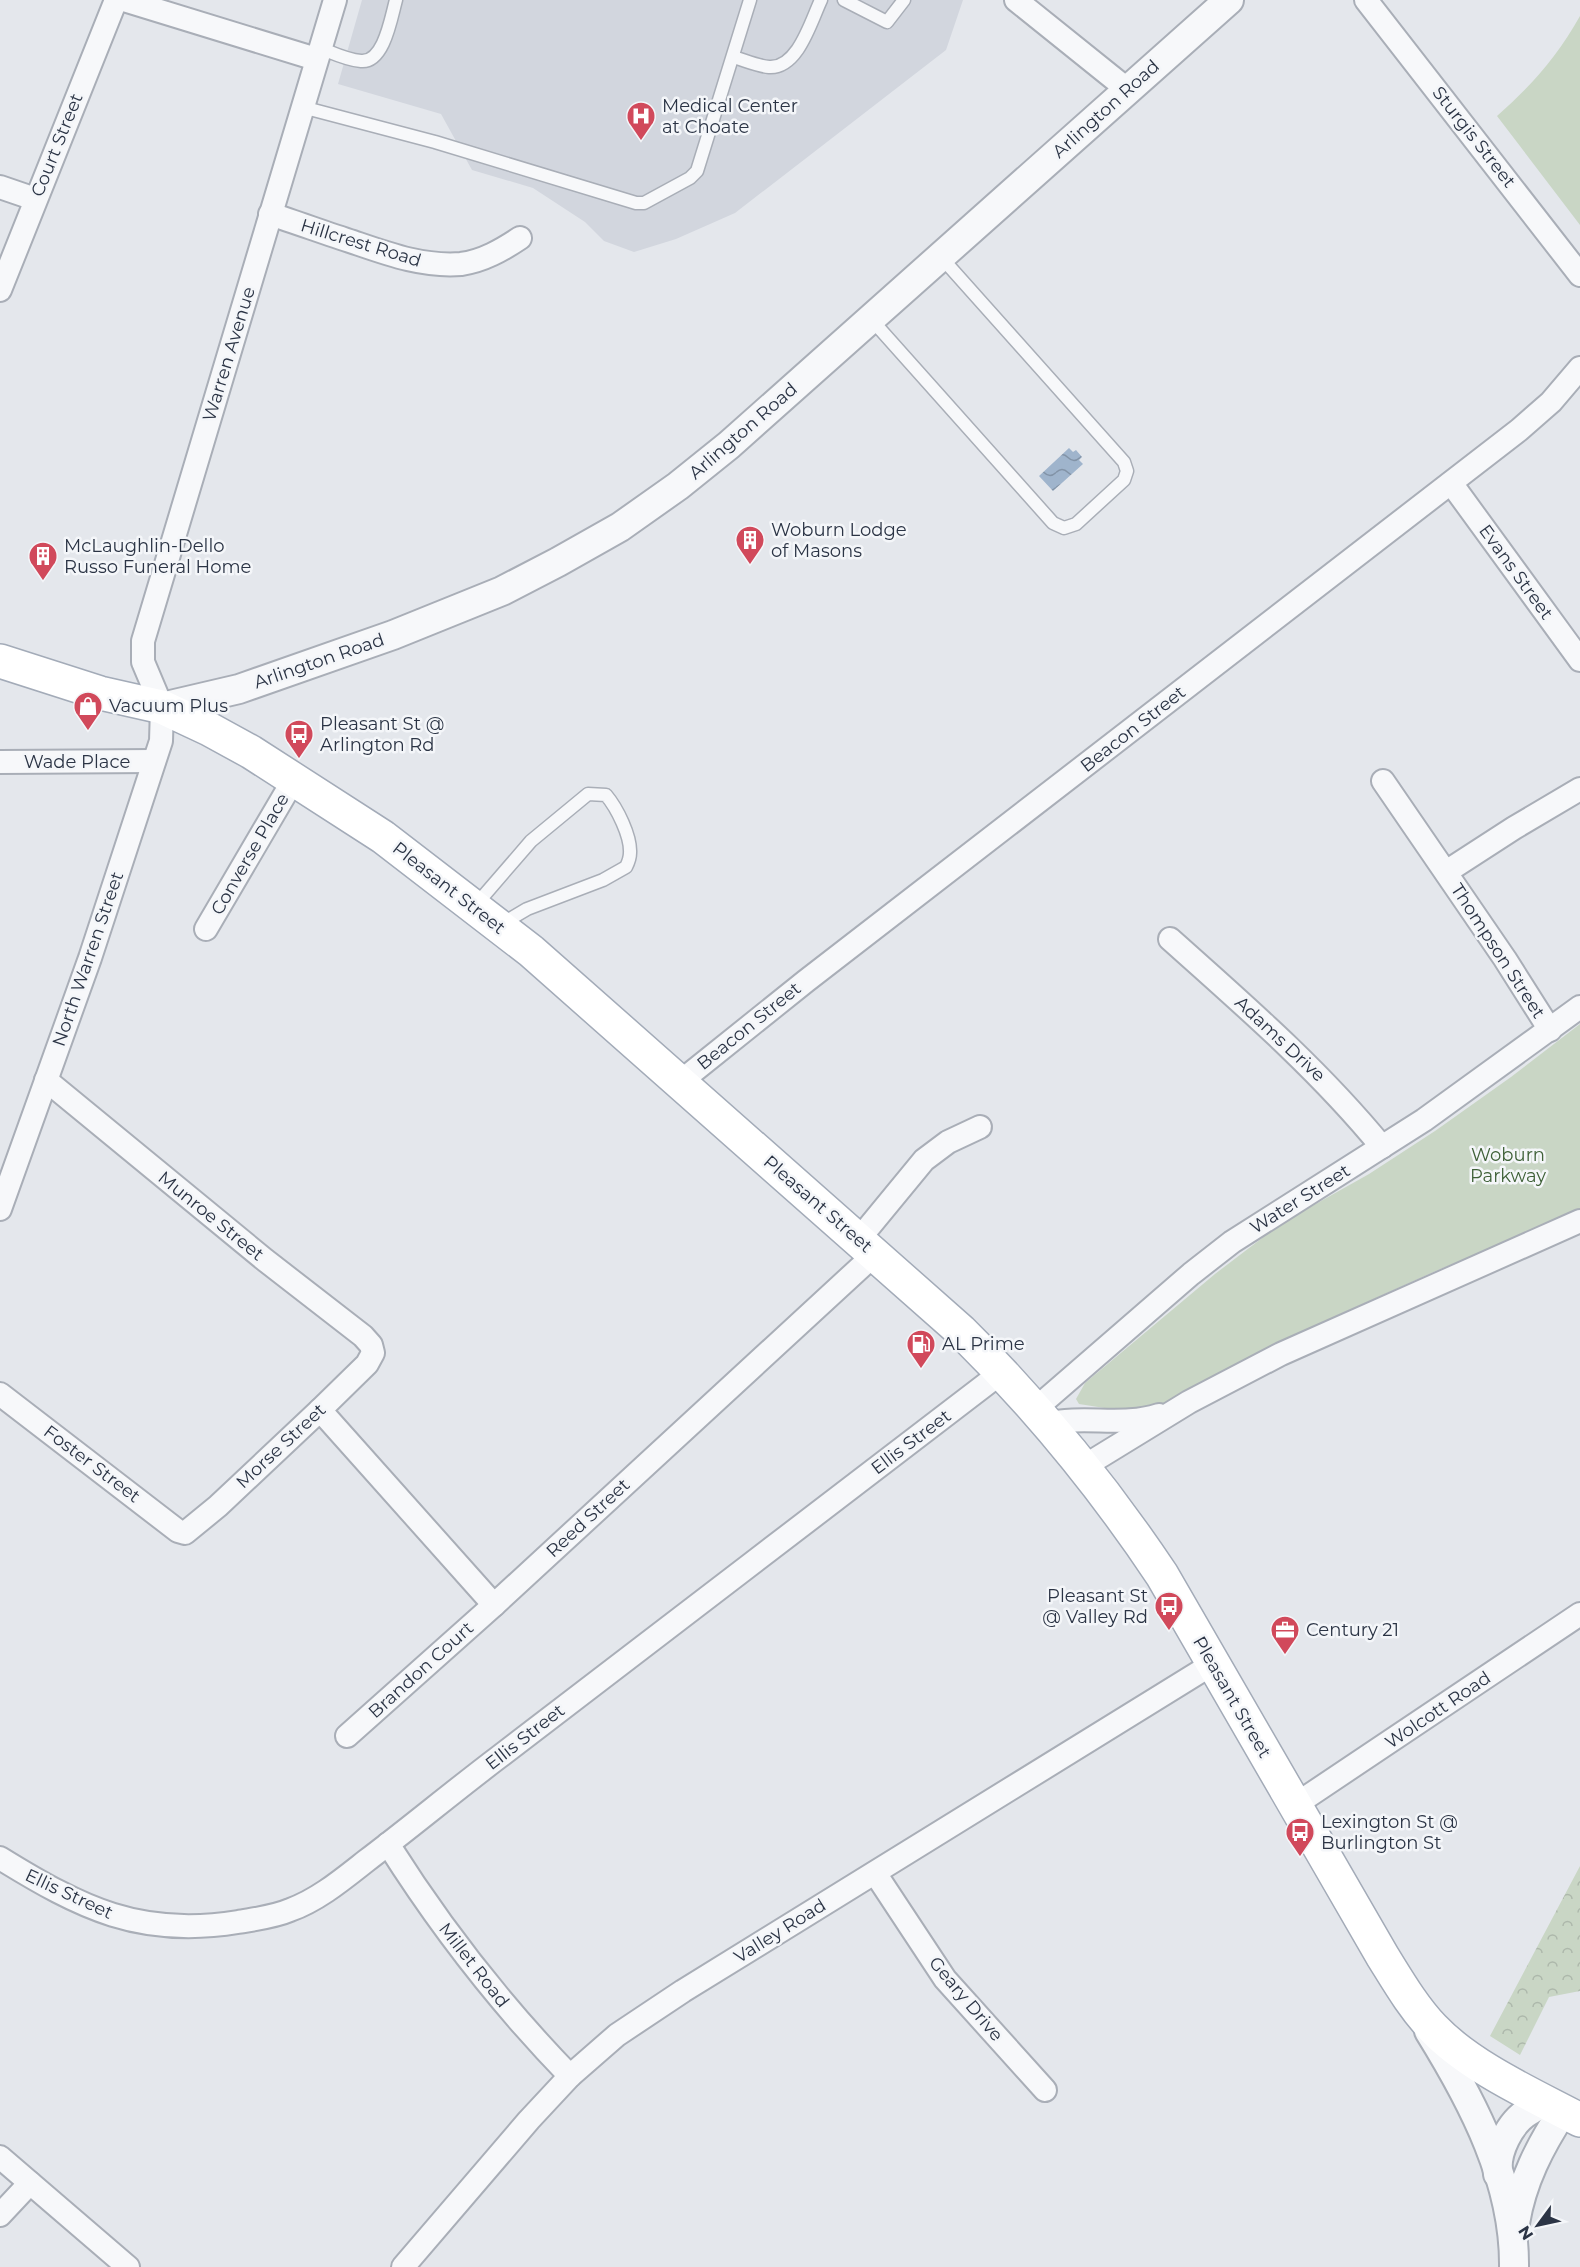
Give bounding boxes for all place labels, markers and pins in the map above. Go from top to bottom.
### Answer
place label: Medical Center at Choate [662,95,798,138]
hospital icon: Medical Center at Choate [625,100,657,142]
place label: Woburn Lodge of Masons [771,519,907,562]
building icon: Woburn Lodge of Masons [734,524,766,566]
place label: McLaughlin-Dello Russo Funeral Home [64,535,252,578]
building icon: McLaughlin-Dello Russo Funeral Home [27,540,59,582]
shop icon: Vacuum Plus [72,690,104,732]
place label: Vacuum Plus [109,695,228,717]
place label: Pleasant St @ Arlington Rd [320,713,444,756]
bus stop icon: Pleasant St @ Arlington Rd [283,718,315,760]
fuel station icon: AL Prime [905,1328,937,1370]
place label: AL Prime [942,1333,1025,1355]
place label: Pleasant St @ Valley Rd [1042,1585,1148,1628]
bus stop icon: Pleasant St @ Valley Rd [1153,1590,1185,1632]
office icon: Century 21 [1269,1614,1301,1656]
place label: Century 21 [1306,1619,1399,1641]
place label: Lexington St @ Burlington St [1321,1811,1458,1854]
bus stop icon: Lexington St @ Burlington St [1284,1816,1316,1858]

